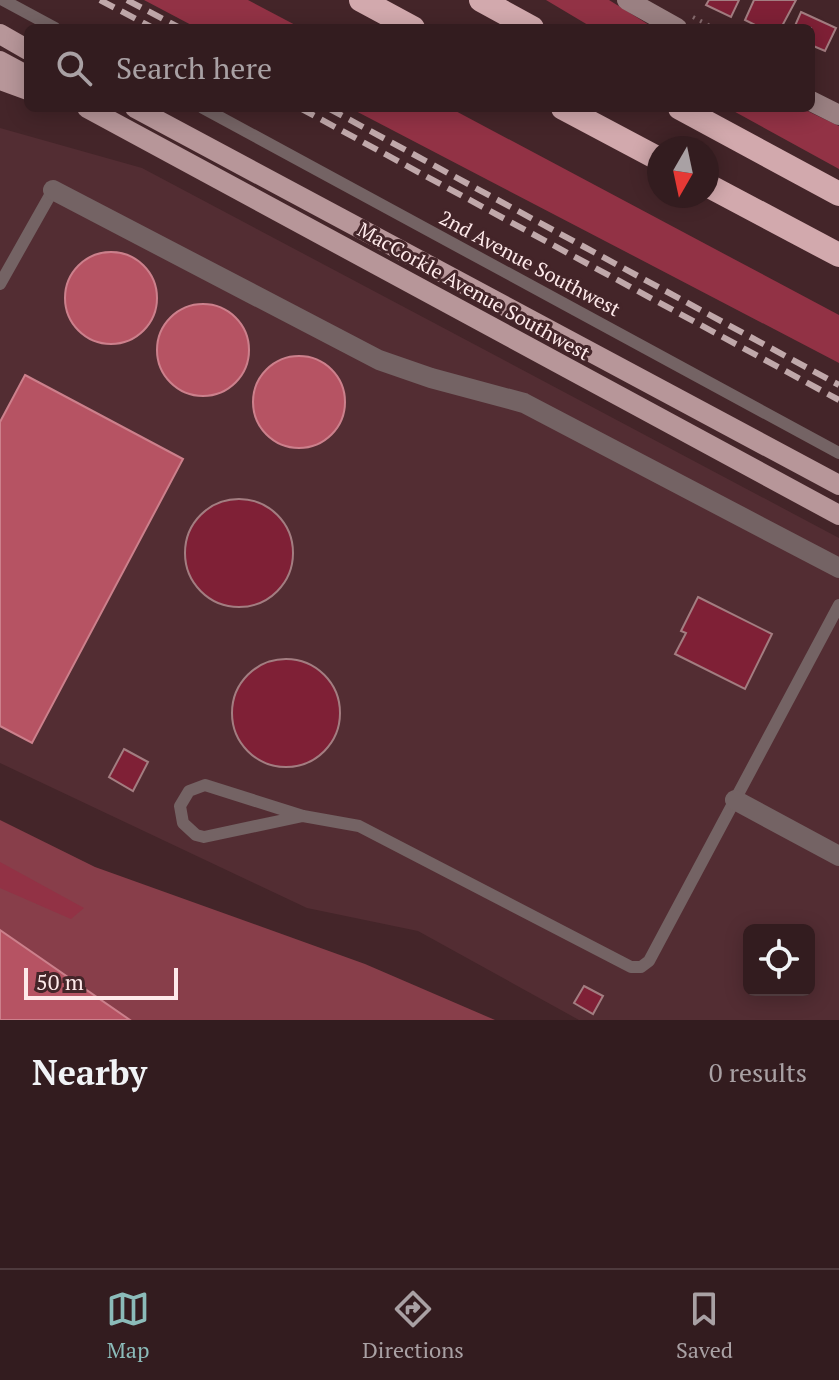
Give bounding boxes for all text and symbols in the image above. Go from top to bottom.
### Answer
search box [24,24,815,112]
icon: search [52,46,96,90]
text: Search here [116,48,272,88]
north arrow [647,136,719,208]
street label: 2nd Avenue Southwest [435,204,626,322]
street label: MacCorkle Avenue Southwest [353,216,596,367]
map controls [743,924,815,996]
button: locate [743,924,815,996]
scale bar [24,964,178,1000]
text: 50 m [36,967,84,996]
text: Nearby [32,1050,147,1095]
text: 0 results [709,1055,807,1089]
tab: Map [106,1287,150,1364]
tab: Directions [362,1287,464,1364]
tab: Saved [676,1287,733,1364]

